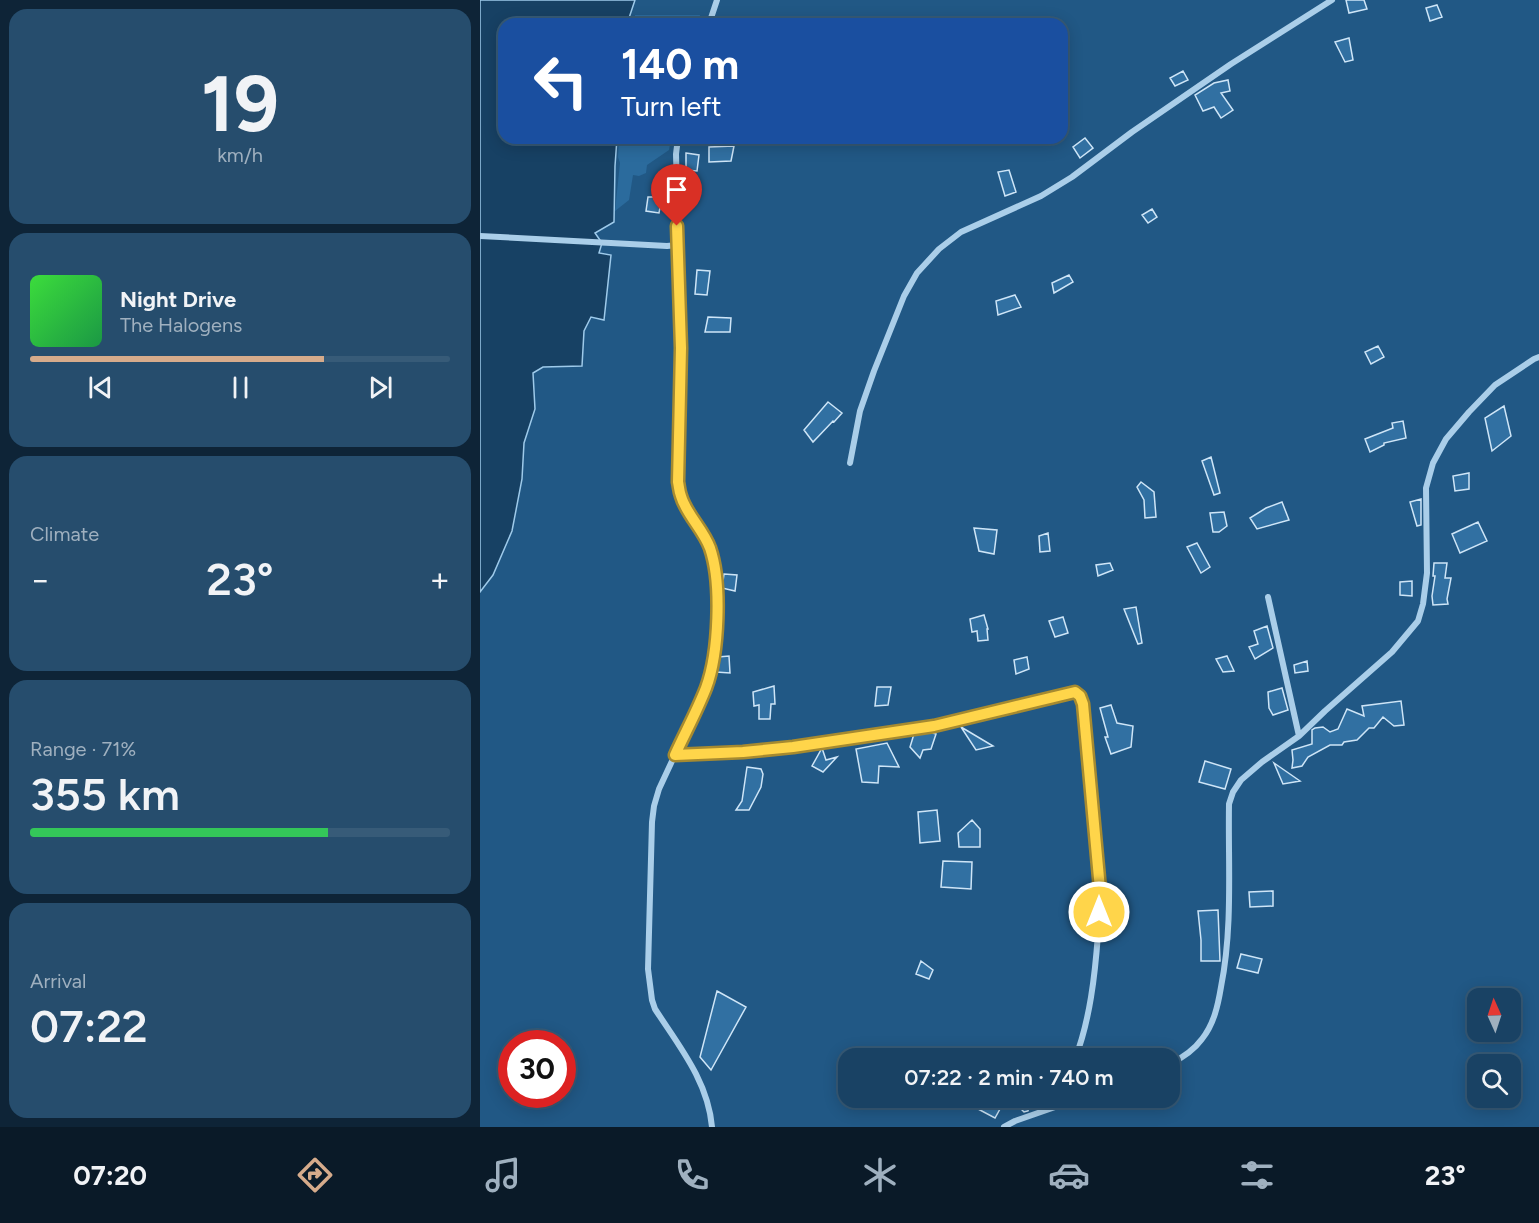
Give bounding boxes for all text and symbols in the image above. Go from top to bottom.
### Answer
text: 140 m [621,39,739,90]
icon: left [522,42,600,120]
text: 19 [201,57,279,151]
text: Turn left [621,90,721,123]
text: km/h [217,143,263,167]
pin [651,164,702,226]
icon: arrive [660,173,693,206]
text: Night Drive [120,286,236,313]
text: The Halogens [120,313,242,337]
icon: previous [84,371,117,404]
icon: pause [224,371,257,404]
icon: next [364,371,397,404]
text: Climate [30,522,99,546]
text: 23° [206,552,274,606]
text: − [30,560,51,599]
text: + [429,560,450,599]
text: Range · 71% [30,737,136,761]
text: 355 km [30,767,180,821]
position arrow [1067,880,1131,944]
text: Arrival [30,969,86,993]
north arrow [1467,988,1521,1042]
map controls [1467,988,1521,1108]
text: 07:22 [30,999,148,1053]
speed limit sign: 30 [498,1030,576,1108]
button: search [1467,1054,1521,1108]
text: 07:22 · 2 min · 740 m [904,1064,1114,1091]
icon: directions [294,1154,336,1196]
icon: music [482,1154,524,1196]
icon: phone [671,1154,713,1196]
icon: climate [859,1154,901,1196]
icon: car [1048,1154,1090,1196]
icon: filters [1236,1154,1278,1196]
text: 07:20 [73,1159,147,1192]
text: 23° [1425,1159,1466,1192]

